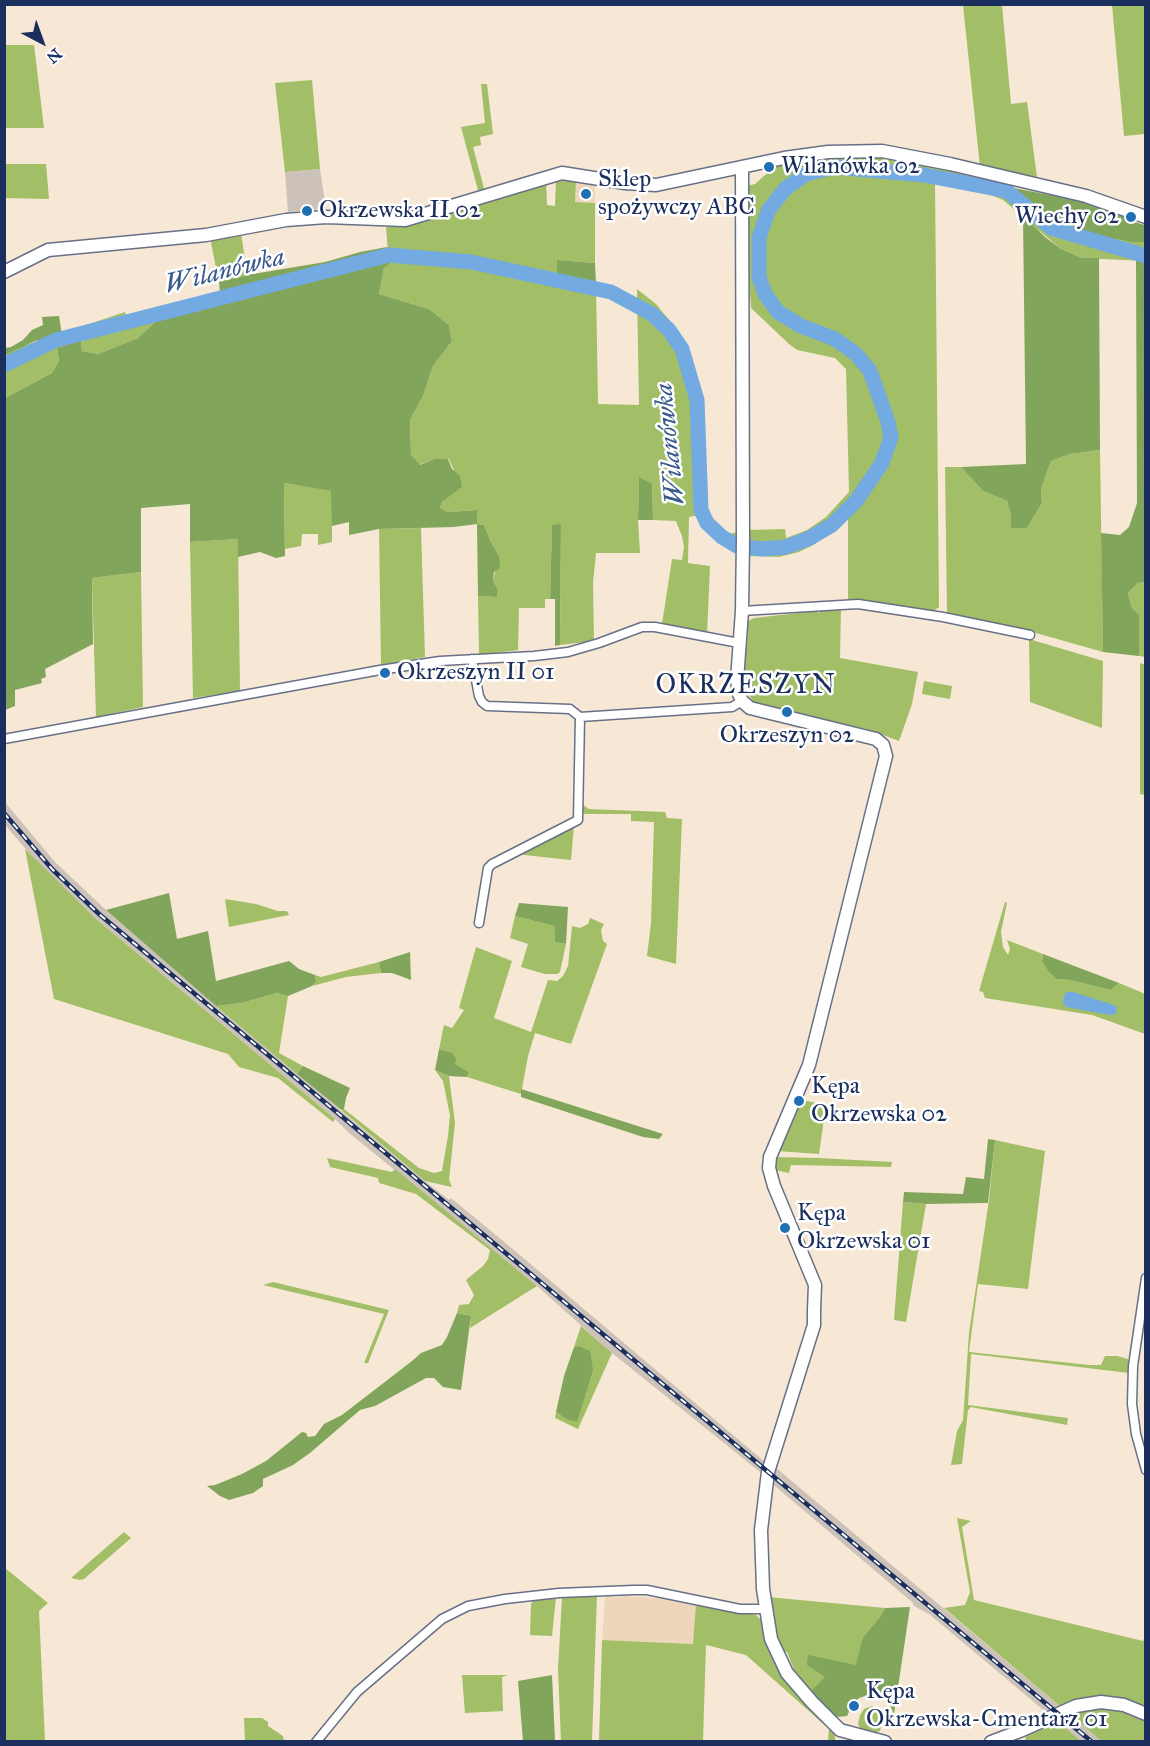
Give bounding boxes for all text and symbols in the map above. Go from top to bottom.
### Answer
north arrow [12,12,72,72]
text: N [43,44,65,68]
place label: Wilanówka 02 [781,153,920,181]
marker: Wilanówka 02 [762,160,776,174]
place label: Sklep spożywczy ABC [598,166,755,222]
marker: Sklep spożywczy ABC [579,187,593,201]
place label: Okrzewska II 02 [319,197,481,225]
place label: Wiechy 02 [1014,203,1119,231]
marker: Okrzewska II 02 [300,204,314,218]
marker: Wiechy 02 [1124,210,1138,224]
water label: Wilanówka [162,242,288,302]
water label: Wilanówka [649,381,693,507]
place label: Okrzeszyn II 01 [397,659,555,687]
marker: Okrzeszyn II 01 [378,666,392,680]
district label: OKRZESZYN [656,670,836,702]
marker: Okrzeszyn 02 [780,705,794,719]
place label: Okrzeszyn 02 [720,722,854,750]
place label: Kępa Okrzewska 02 [811,1073,947,1129]
marker: Kępa Okrzewska 02 [792,1094,806,1108]
place label: Kępa Okrzewska 01 [797,1200,931,1256]
marker: Kępa Okrzewska 01 [778,1221,792,1235]
place label: Kępa Okrzewska-Cmentarz 01 [866,1678,1107,1734]
marker: Kępa Okrzewska-Cmentarz 01 [847,1699,861,1713]

